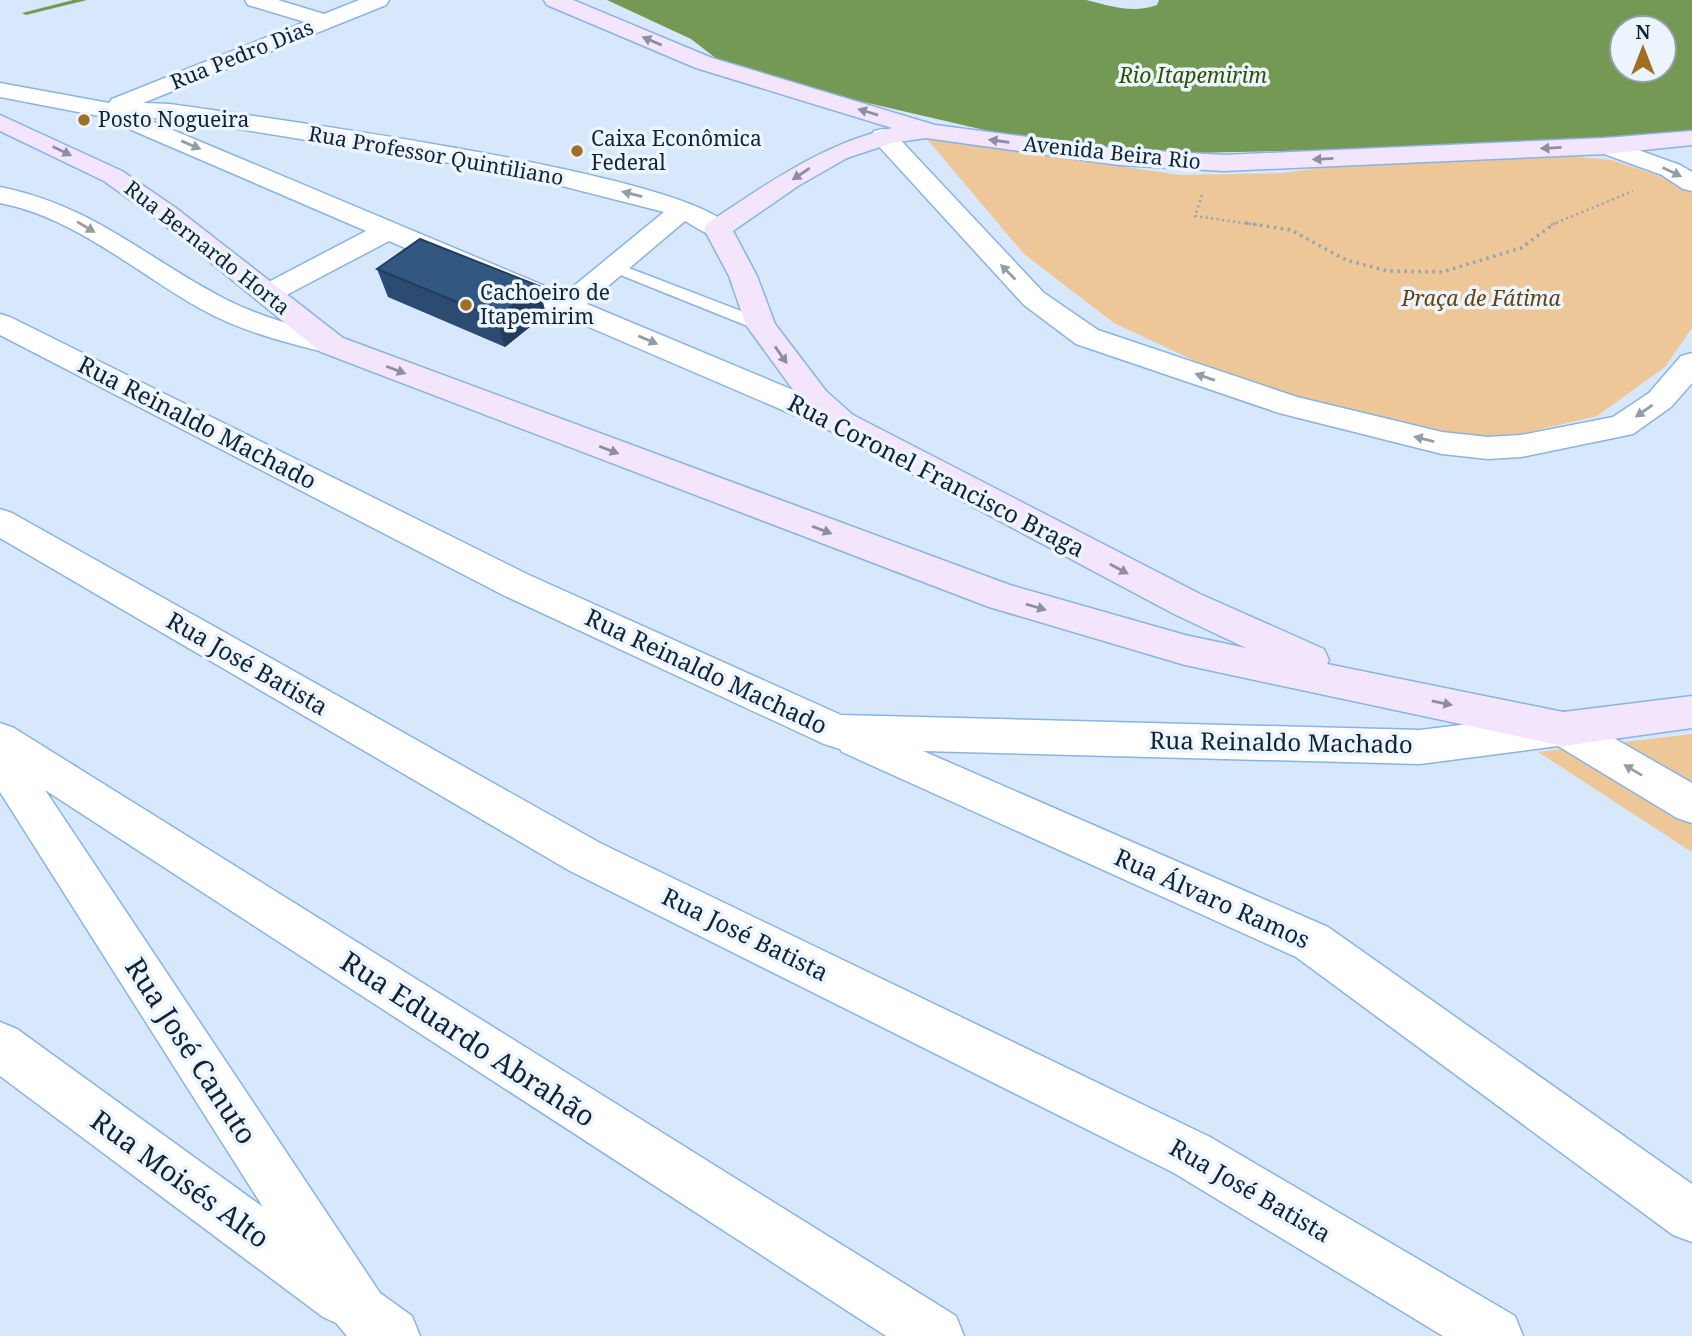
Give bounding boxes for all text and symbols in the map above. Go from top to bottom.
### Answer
street label: Rua Pedro Dias [166,13,317,96]
north arrow [1608,14,1678,84]
text: N [1636,19,1651,45]
one-way arrow [642,35,662,47]
water label: Rio Itapemirim [1118,61,1267,89]
place label: Posto Nogueira [98,105,249,133]
one-way arrow [857,106,878,117]
marker: Posto Nogueira [76,112,92,128]
street label: Rua Professor Quintiliano [306,119,566,191]
place label: Caixa Econômica Federal [591,124,762,176]
street label: Avenida Beira Rio [1022,129,1202,175]
one-way arrow [988,135,1010,146]
one-way arrow [181,139,201,151]
marker: Caixa Econômica Federal [569,143,585,159]
one-way arrow [1539,143,1561,154]
one-way arrow [52,145,72,157]
one-way arrow [1312,154,1334,165]
one-way arrow [1662,166,1682,177]
one-way arrow [791,167,810,180]
street label: Rua Bernardo Horta [119,174,296,321]
one-way arrow [621,188,643,199]
one-way arrow [77,221,96,234]
one-way arrow [1000,264,1016,281]
place label: Cachoeiro de Itapemirim [480,278,610,330]
park label: Praça de Fátima [1400,284,1561,312]
marker: Cachoeiro de Itapemirim [458,297,474,313]
one-way arrow [638,334,658,346]
one-way arrow [774,346,788,364]
street label: Rua Reinaldo Machado [73,347,323,496]
one-way arrow [386,364,407,375]
one-way arrow [1194,371,1215,382]
street label: Rua Coronel Francisco Braga [783,385,1091,564]
one-way arrow [1635,404,1653,418]
one-way arrow [1413,433,1435,444]
one-way arrow [598,445,619,456]
one-way arrow [811,525,832,536]
one-way arrow [1109,563,1129,574]
street label: Rua Reinaldo Machado [580,600,833,741]
one-way arrow [1026,602,1047,612]
street label: Rua José Batista [161,603,334,722]
one-way arrow [1431,698,1453,709]
street label: Rua Reinaldo Machado [1149,723,1413,760]
one-way arrow [1624,764,1643,777]
street label: Rua Álvaro Ramos [1110,840,1315,956]
street label: Rua José Batista [657,879,834,988]
street label: Rua Eduardo Abrahão [334,942,603,1135]
street label: Rua José Canuto [117,950,266,1151]
street label: Rua Moisés Alto [83,1100,278,1256]
street label: Rua José Batista [1164,1130,1337,1249]

